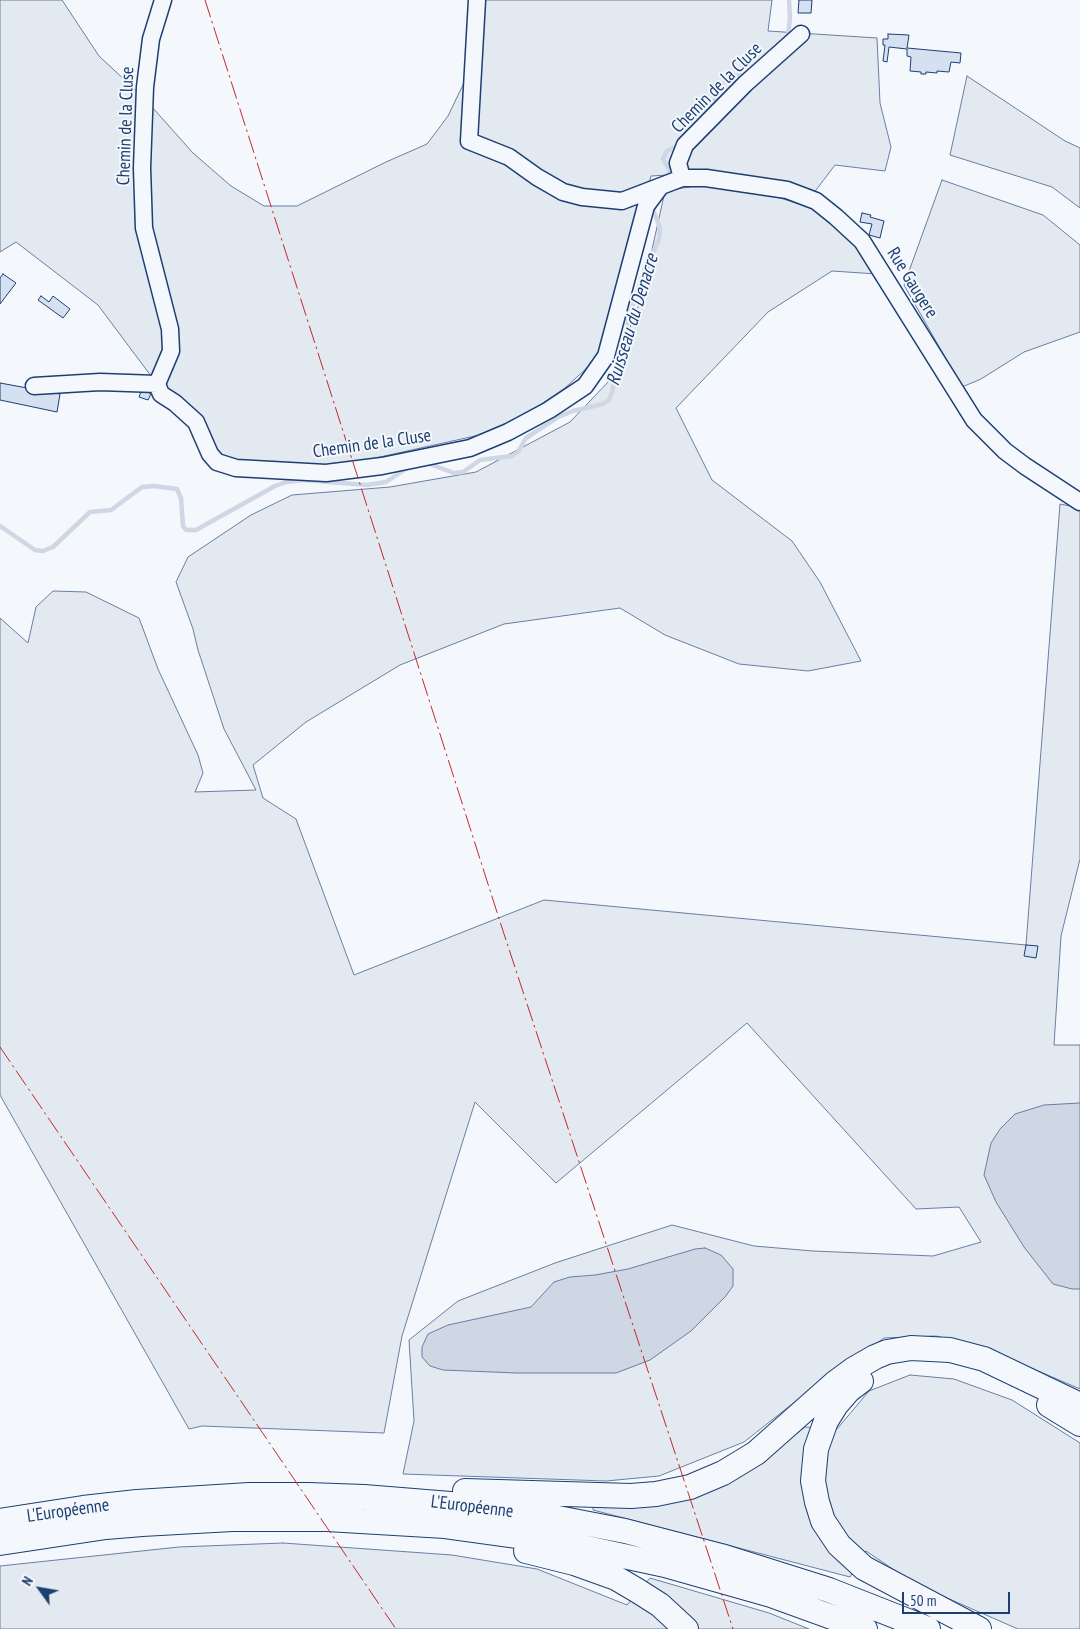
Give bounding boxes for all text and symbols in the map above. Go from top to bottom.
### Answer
street label: Chemin de la Cluse [667,38,767,138]
street label: Chemin de la Cluse [113,66,139,186]
street label: Rue Gaugere [882,244,942,322]
water label: Ruisseau du Denacre [602,252,664,388]
street label: Chemin de la Cluse [312,425,432,463]
street label: L'Européenne [430,1491,514,1523]
street label: L'Européenne [25,1495,111,1527]
north arrow [15,1564,65,1614]
text: N [18,1573,37,1589]
scale bar [905,1582,1012,1614]
text: 50 m [910,1591,936,1610]

